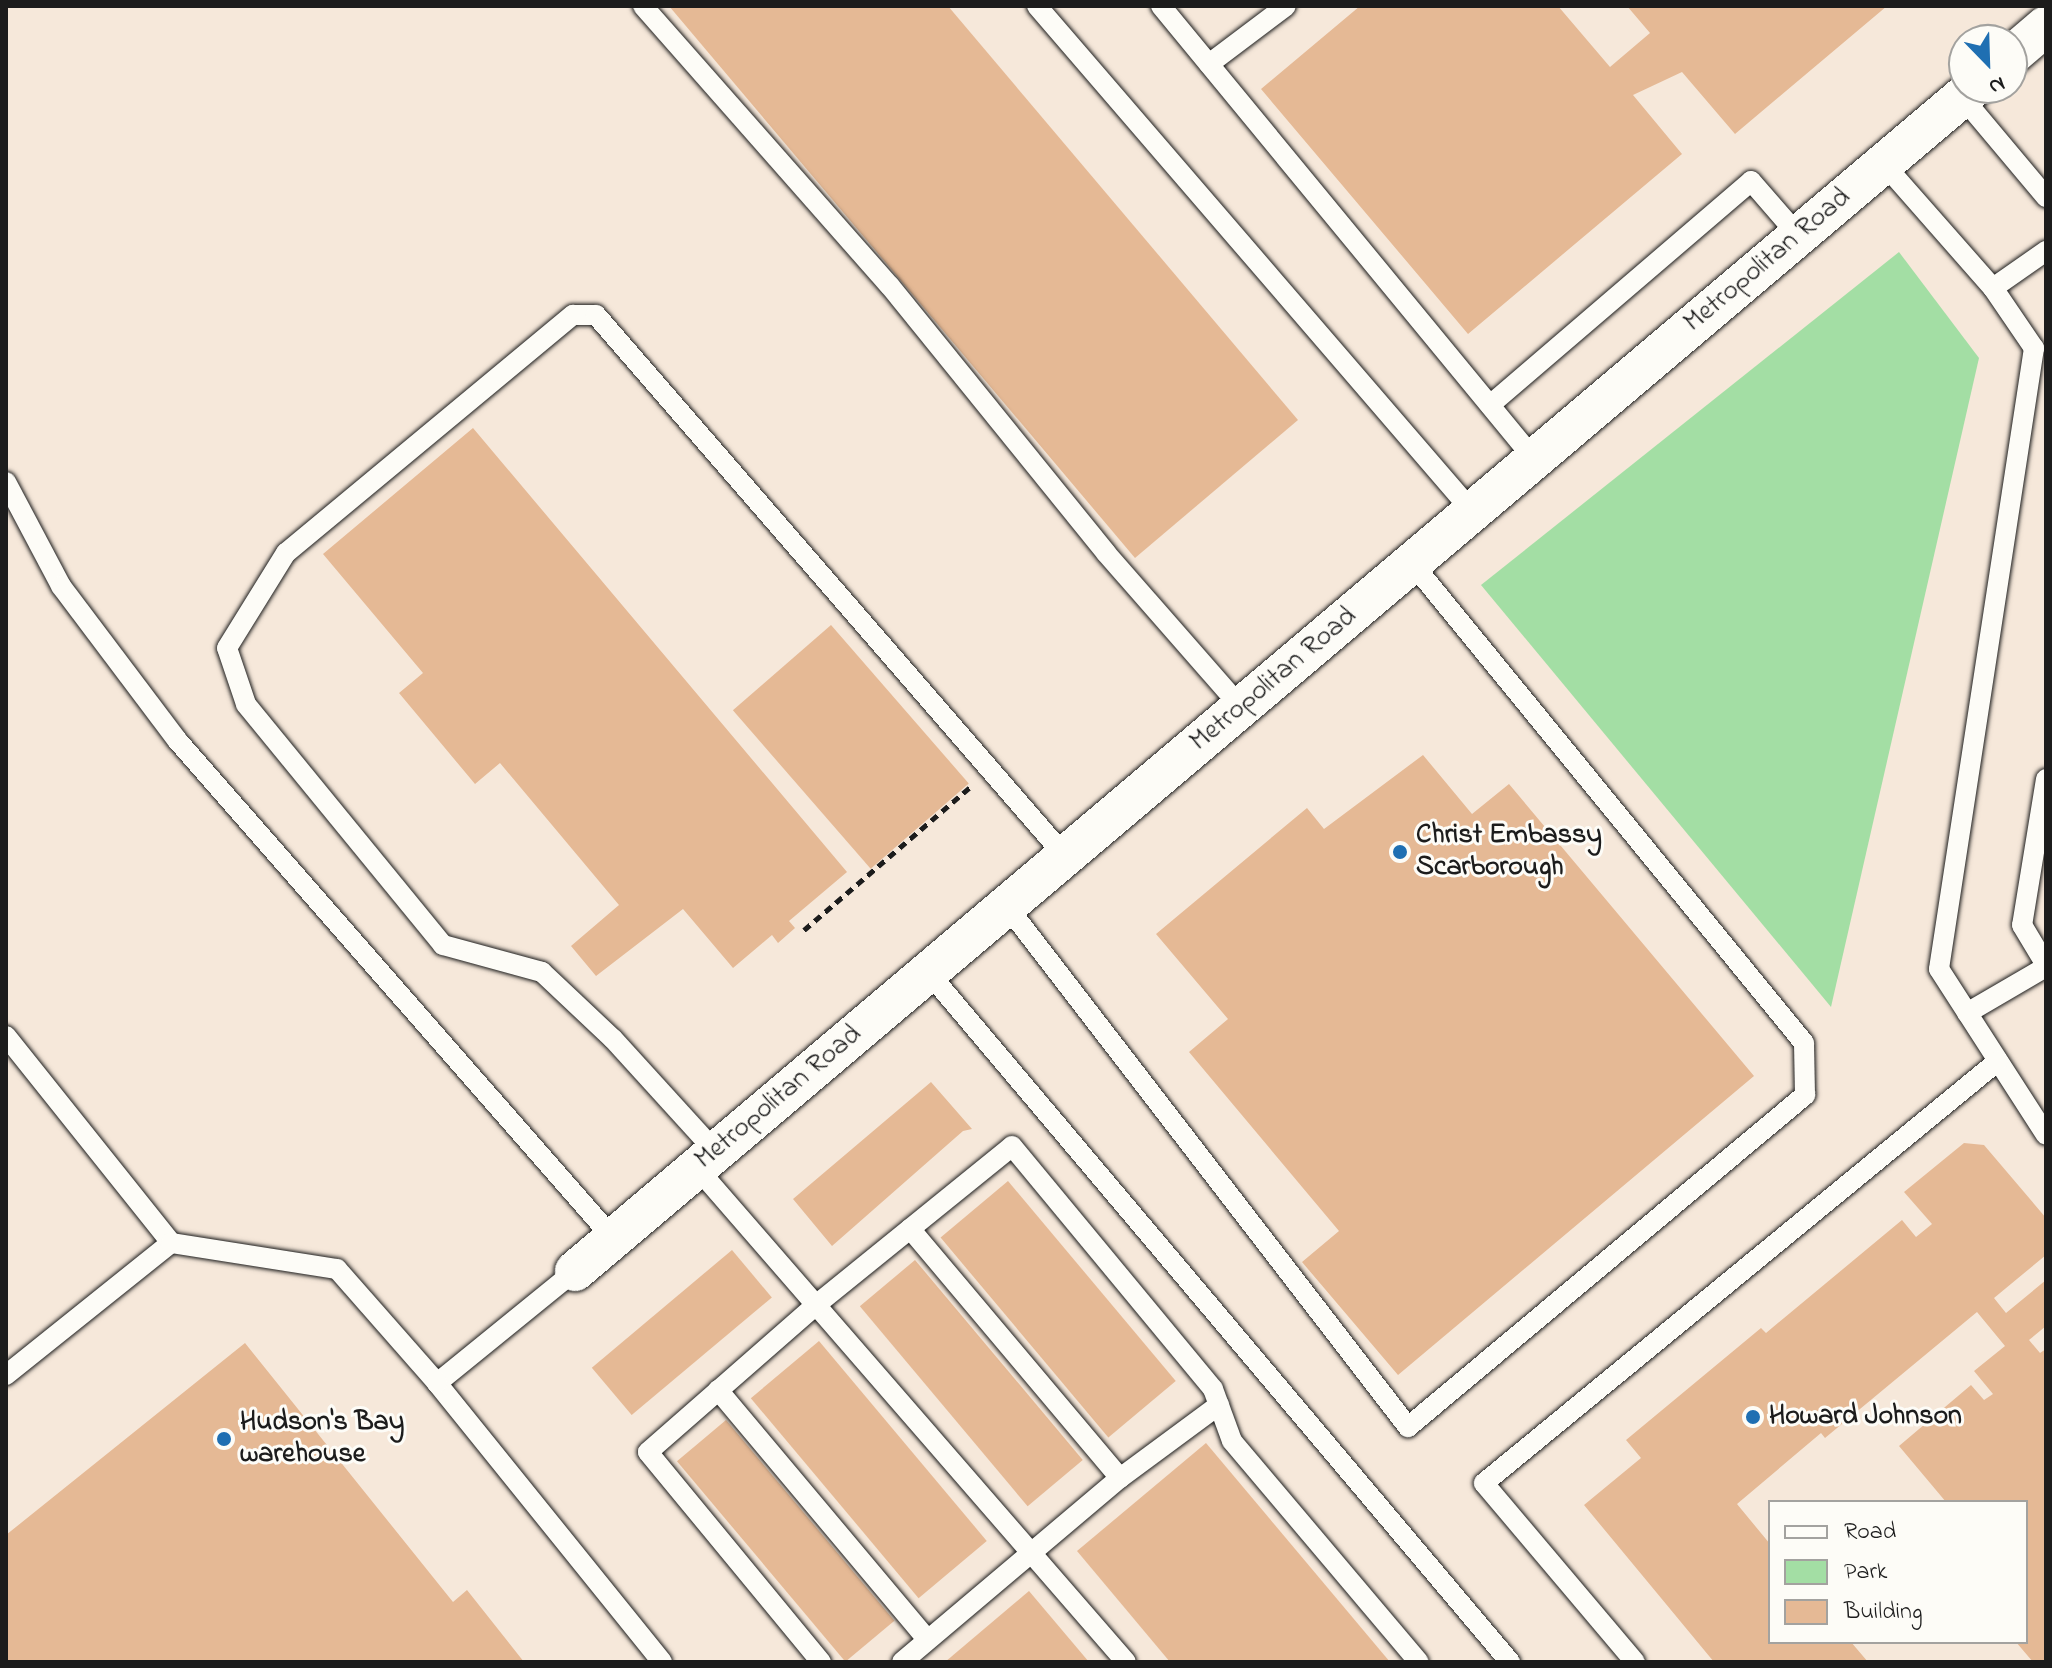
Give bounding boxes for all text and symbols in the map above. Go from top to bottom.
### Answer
north arrow [1948,24,2028,104]
text: N [1984,67,2010,102]
street label: Metropolitan Road [1678,182,1858,340]
street label: Metropolitan Road [1184,601,1364,759]
place label: Christ Embassy Scarborough [1416,819,1602,885]
marker: Christ Embassy Scarborough [1391,843,1409,861]
street label: Metropolitan Road [689,1019,869,1177]
place label: Howard Johnson [1769,1400,1962,1434]
place label: Hudson's Bay warehouse [240,1406,404,1472]
marker: Howard Johnson [1744,1408,1762,1426]
marker: Hudson's Bay warehouse [215,1430,233,1448]
legend [1768,1500,2028,1644]
text: Road [1844,1515,1896,1550]
text: Park [1844,1555,1887,1590]
text: Building [1844,1595,1923,1630]

